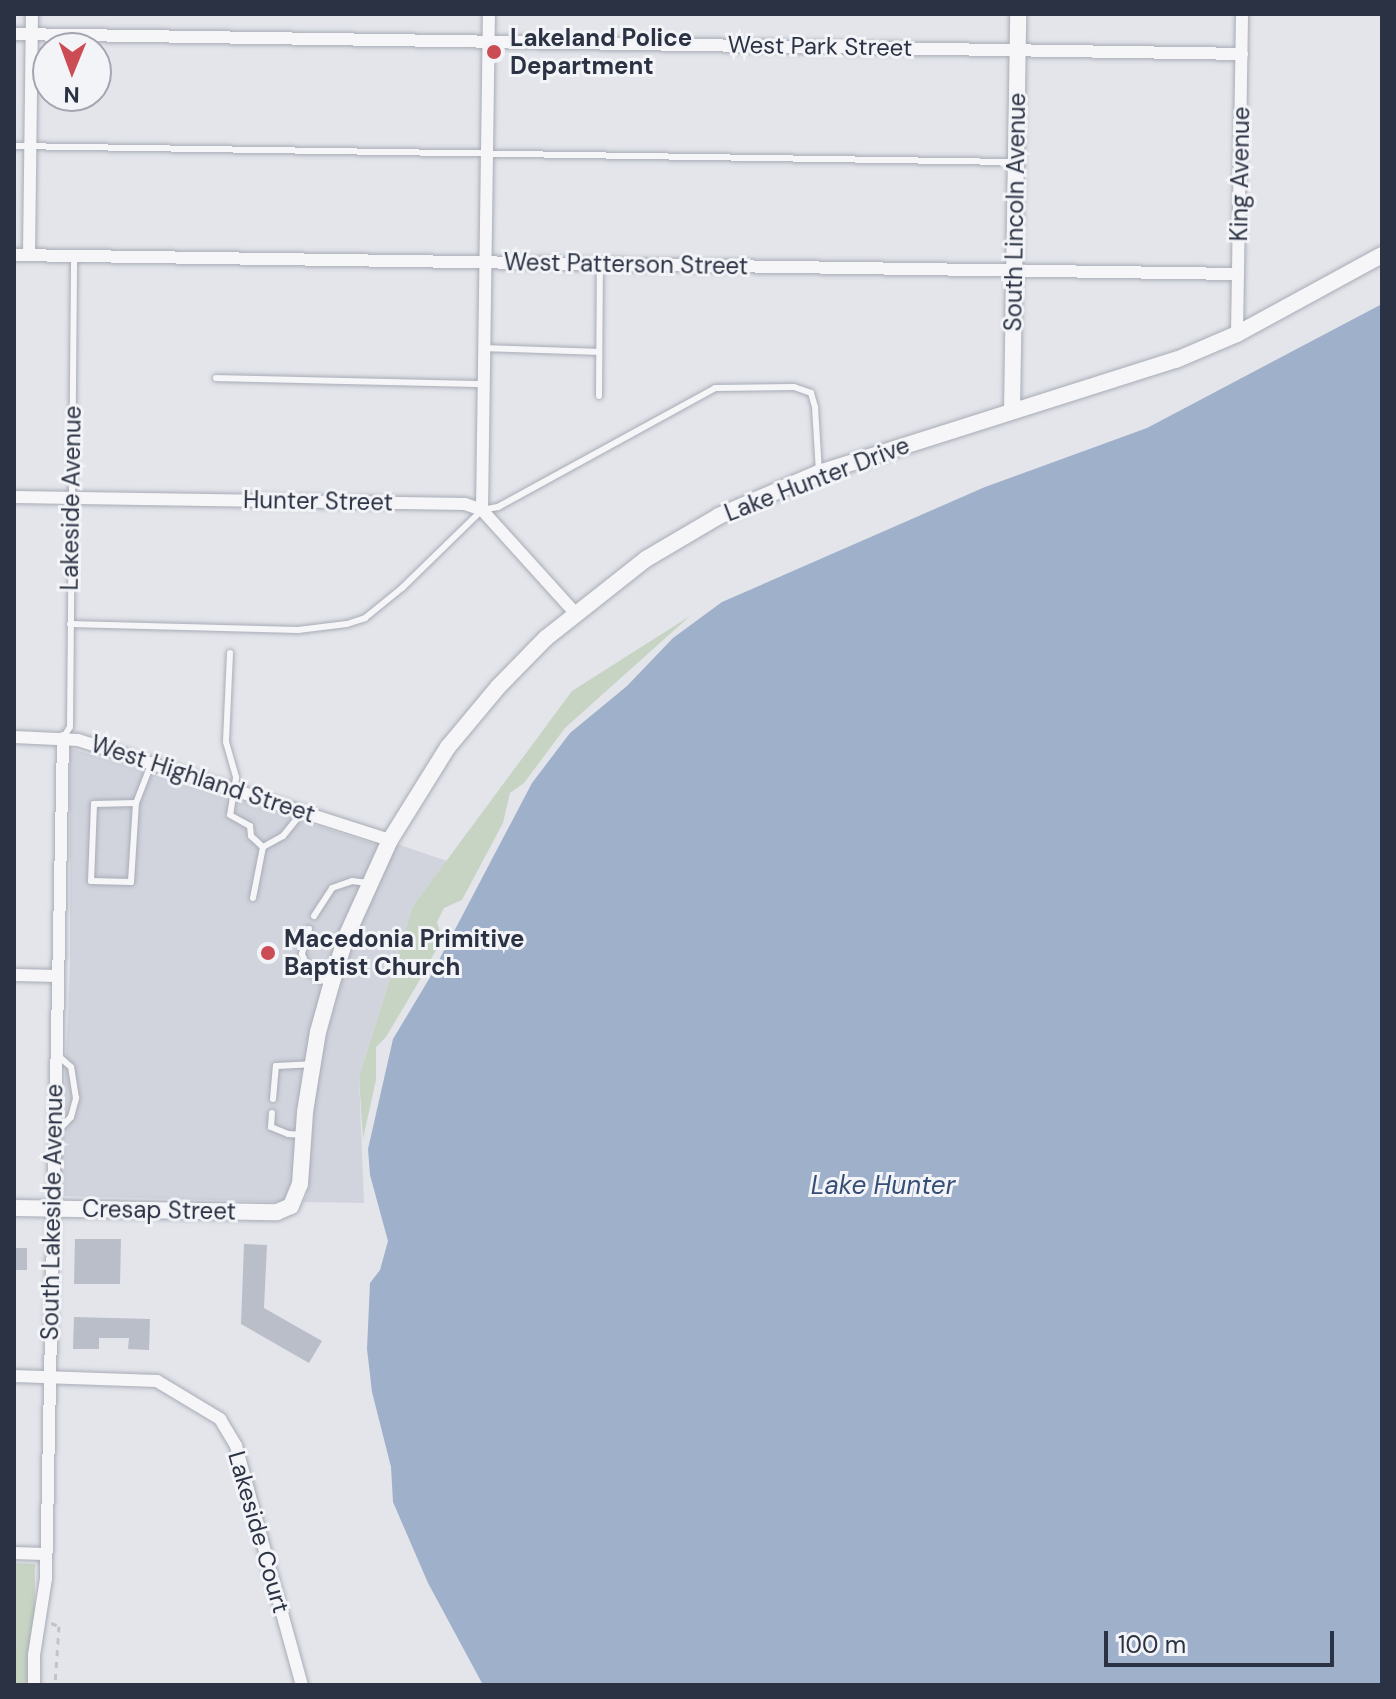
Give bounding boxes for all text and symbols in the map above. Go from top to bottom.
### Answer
place label: Lakeland Police Department [510,24,692,80]
street label: West Park Street [727,30,913,62]
north arrow [32,32,112,112]
marker: Lakeland Police Department [485,43,503,61]
text: N [63,80,80,109]
street label: South Lincoln Avenue [999,92,1031,332]
street label: King Avenue [1224,106,1256,242]
street label: West Patterson Street [504,247,748,281]
street label: Lakeside Avenue [55,405,87,591]
street label: Lake Hunter Drive [721,431,913,527]
street label: Hunter Street [243,485,393,517]
street label: West Highland Street [87,729,319,829]
place label: Macedonia Primitive Baptist Church [284,925,524,981]
marker: Macedonia Primitive Baptist Church [259,944,277,962]
street label: South Lakeside Avenue [35,1084,69,1340]
water label: Lake Hunter [811,1170,955,1202]
street label: Cresap Street [82,1194,236,1226]
street label: Lakeside Court [222,1448,296,1616]
scale bar [1108,1615,1338,1665]
text: 100 m [1118,1629,1186,1660]

